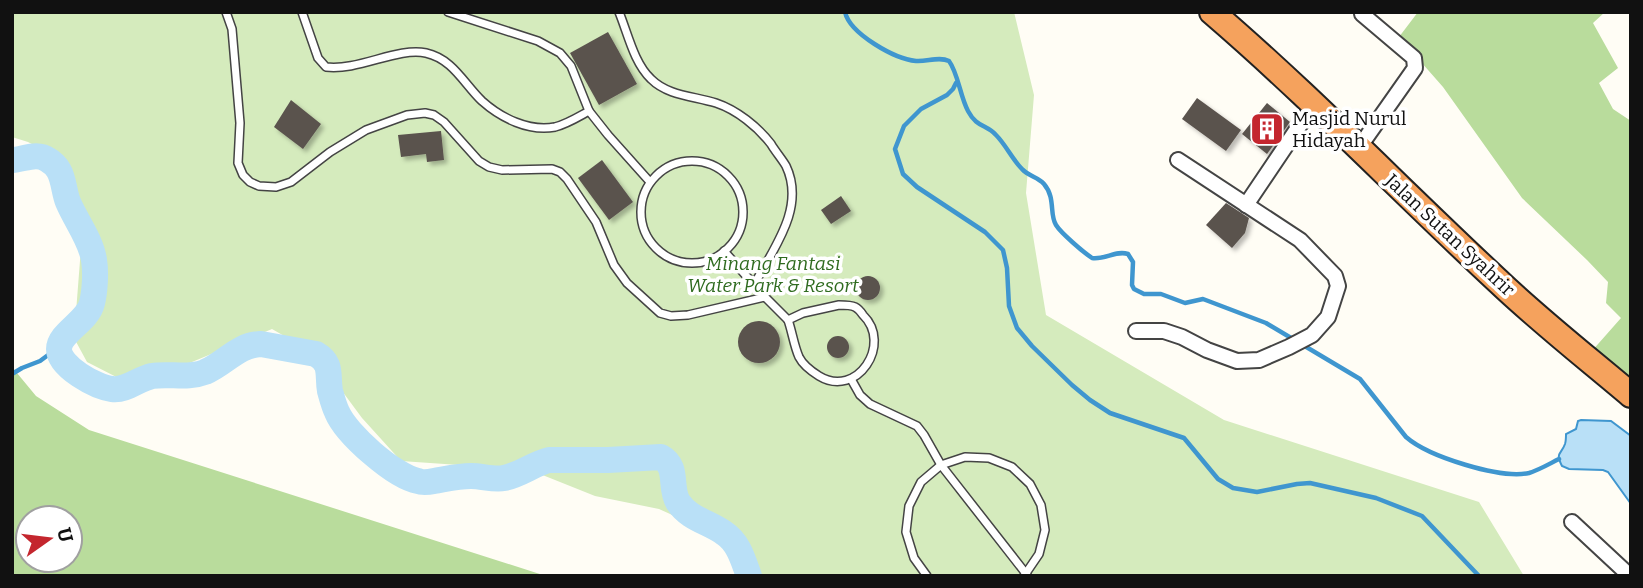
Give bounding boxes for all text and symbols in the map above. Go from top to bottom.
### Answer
place label: Masjid Nurul Hidayah [1292,107,1406,152]
building icon: Masjid Nurul Hidayah [1248,110,1286,148]
street label: Jalan Sutan Syahrir [1380,169,1520,301]
park label: Minang Fantasi Water Park & Resort [687,252,859,297]
north arrow [14,504,84,574]
text: U [52,525,78,545]

